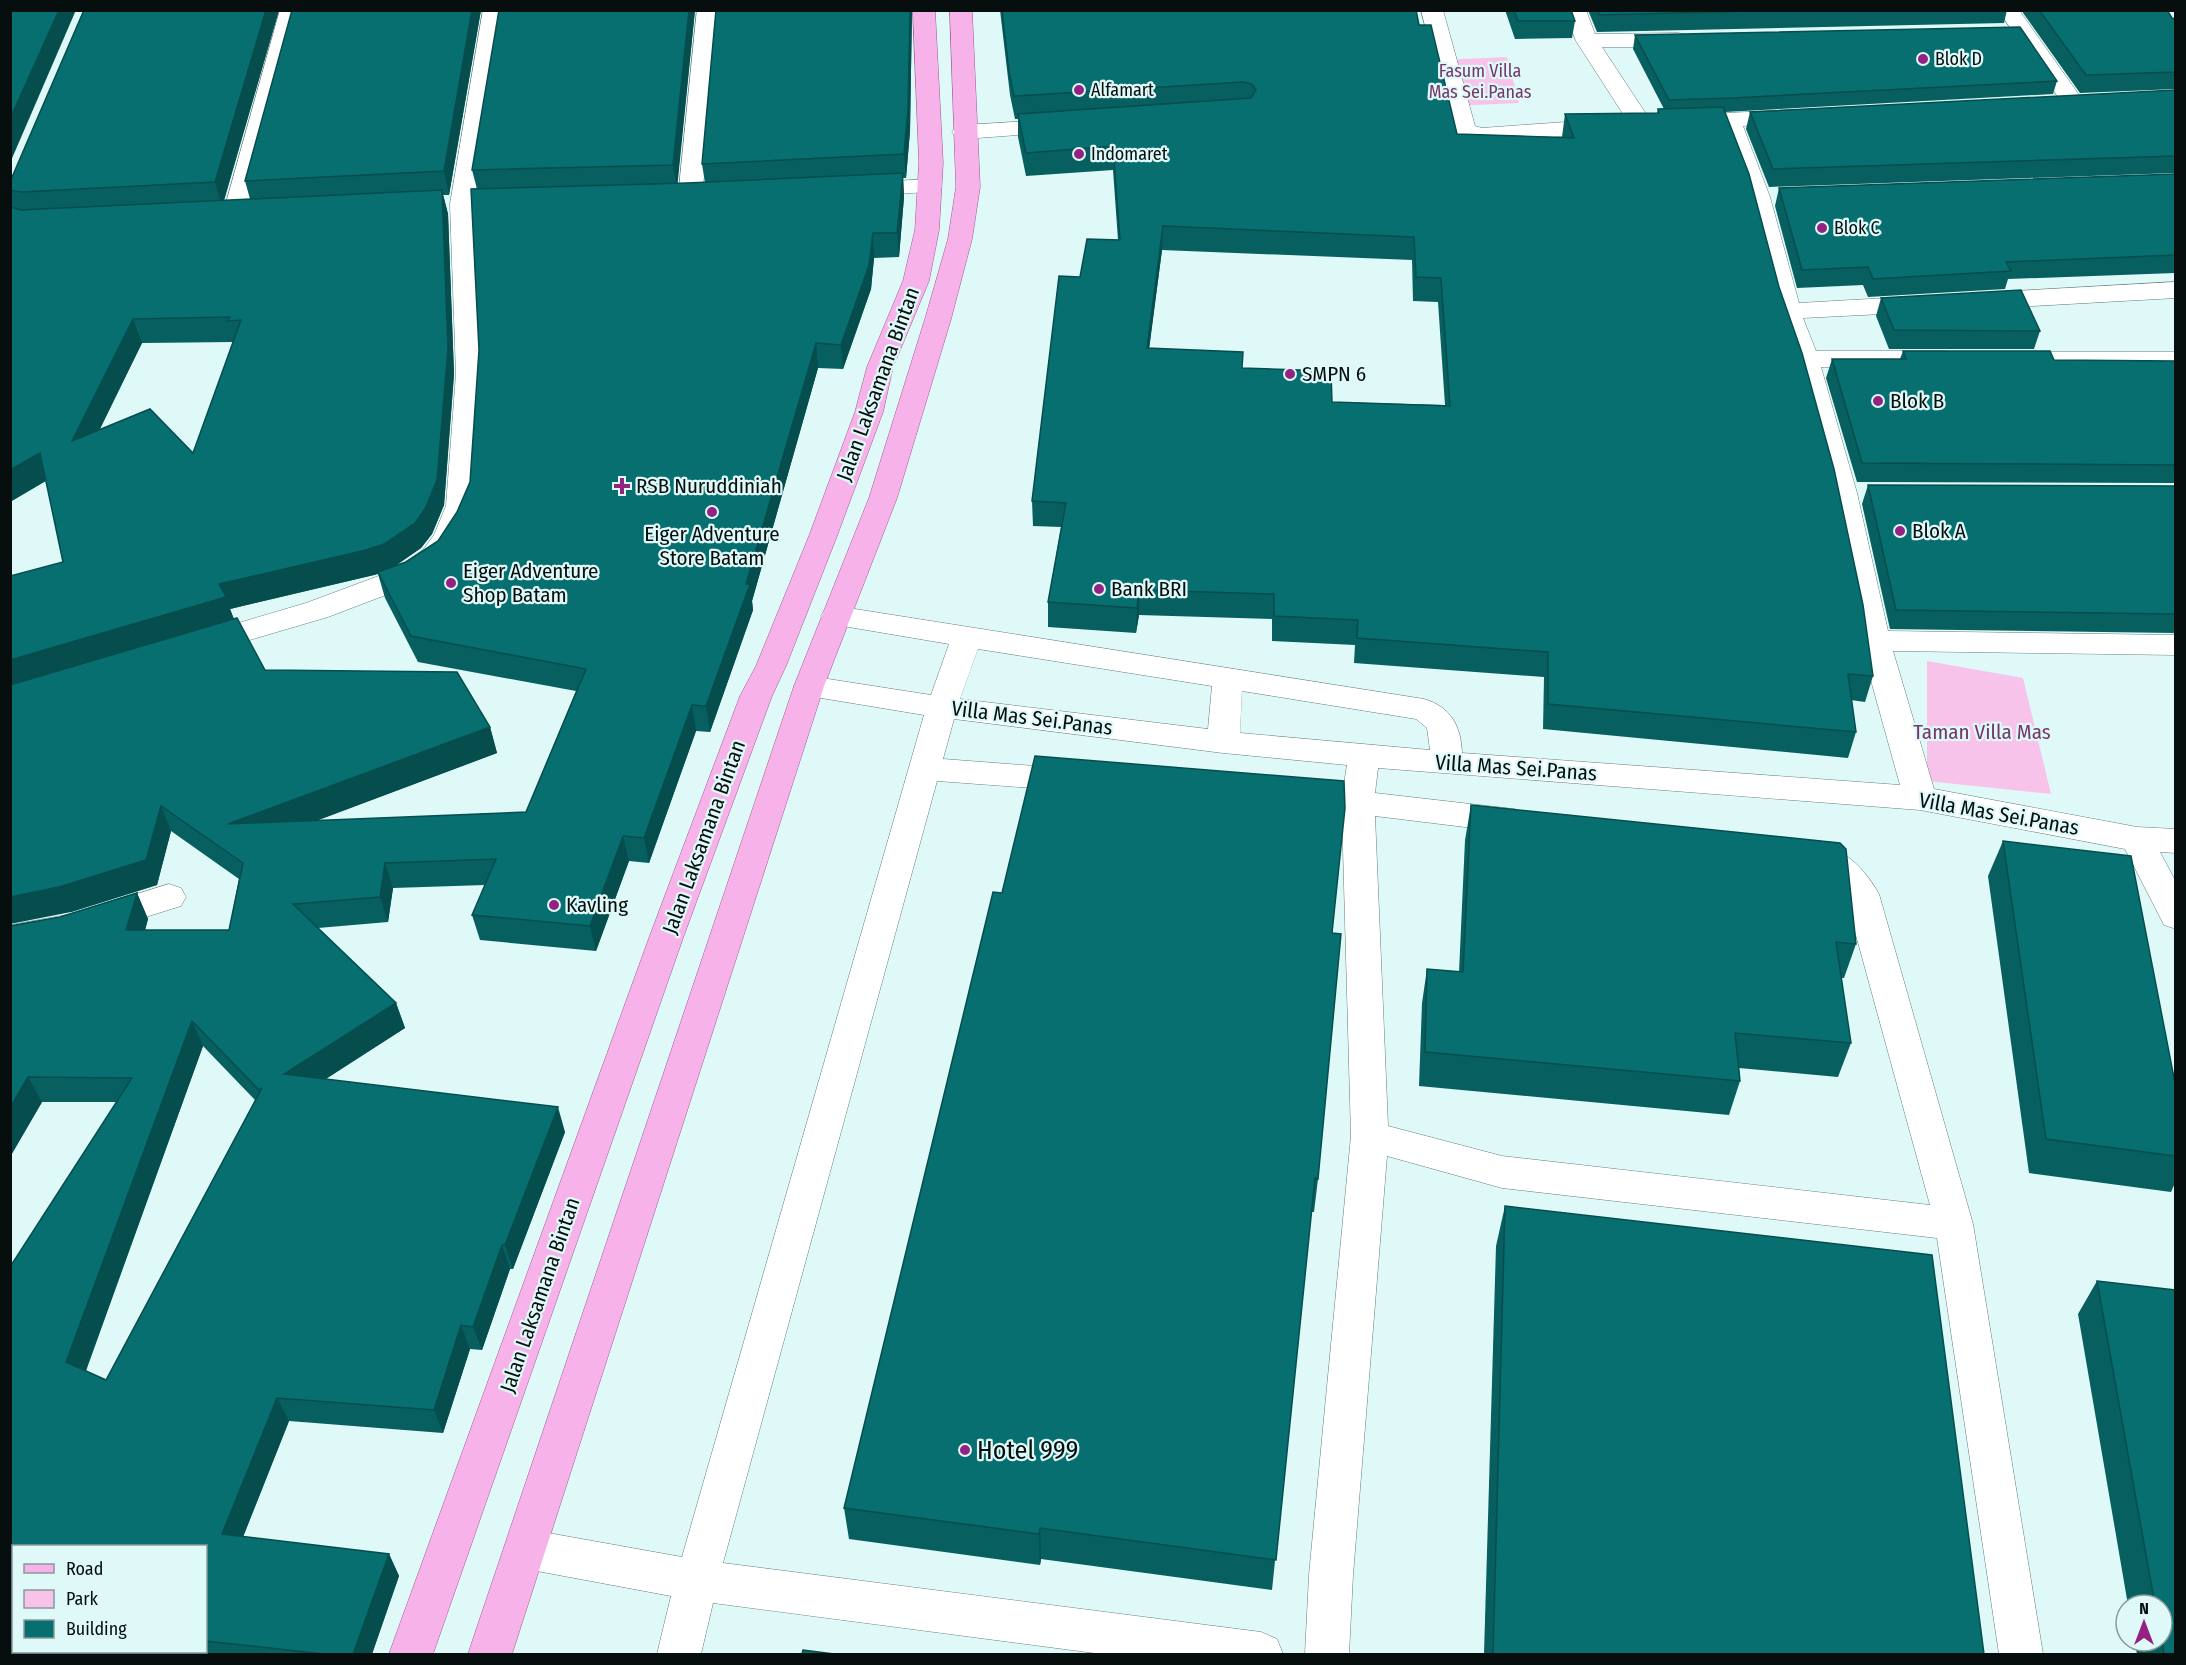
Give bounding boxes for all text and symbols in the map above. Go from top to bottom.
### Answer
place label: Blok D [1935,48,1982,70]
marker: Blok D [1916,52,1930,66]
park label: Fasum Villa Mas Sei.Panas [1429,60,1532,103]
place label: Alfamart [1091,79,1154,101]
marker: Alfamart [1072,83,1086,97]
place label: Indomaret [1091,143,1168,165]
marker: Indomaret [1072,147,1086,161]
place label: Blok C [1834,217,1880,239]
marker: Blok C [1815,221,1829,235]
street label: Jalan Laksamana Bintan [831,283,925,485]
place label: SMPN 6 [1302,361,1366,387]
marker: SMPN 6 [1283,367,1297,381]
place label: Blok B [1890,388,1944,414]
marker: Blok B [1871,394,1885,408]
place label: RSB Nuruddiniah [636,473,782,499]
marker: RSB Nuruddiniah [613,477,631,495]
marker: Eiger Adventure Store Batam [705,505,719,519]
place label: Blok A [1912,518,1966,544]
place label: Eiger Adventure Store Batam [644,521,780,571]
marker: Blok A [1893,524,1907,538]
place label: Eiger Adventure Shop Batam [463,558,598,608]
marker: Eiger Adventure Shop Batam [444,576,458,590]
place label: Bank BRI [1111,576,1187,602]
marker: Bank BRI [1092,582,1106,596]
street label: Villa Mas Sei.Panas [950,695,1114,741]
park label: Taman Villa Mas [1913,719,2051,745]
street label: Jalan Laksamana Bintan [657,736,751,938]
street label: Villa Mas Sei.Panas [1434,749,1598,787]
street label: Villa Mas Sei.Panas [1917,787,2081,841]
place label: Kavling [566,892,628,918]
marker: Kavling [547,898,561,912]
street label: Jalan Laksamana Bintan [494,1194,586,1396]
place label: Hotel 999 [977,1435,1078,1466]
marker: Hotel 999 [958,1443,972,1457]
legend [12,1545,207,1653]
text: Road [66,1558,103,1580]
text: Park [66,1588,99,1610]
north arrow [2114,1593,2174,1653]
text: N [2139,1599,2149,1618]
text: Building [66,1618,127,1640]

